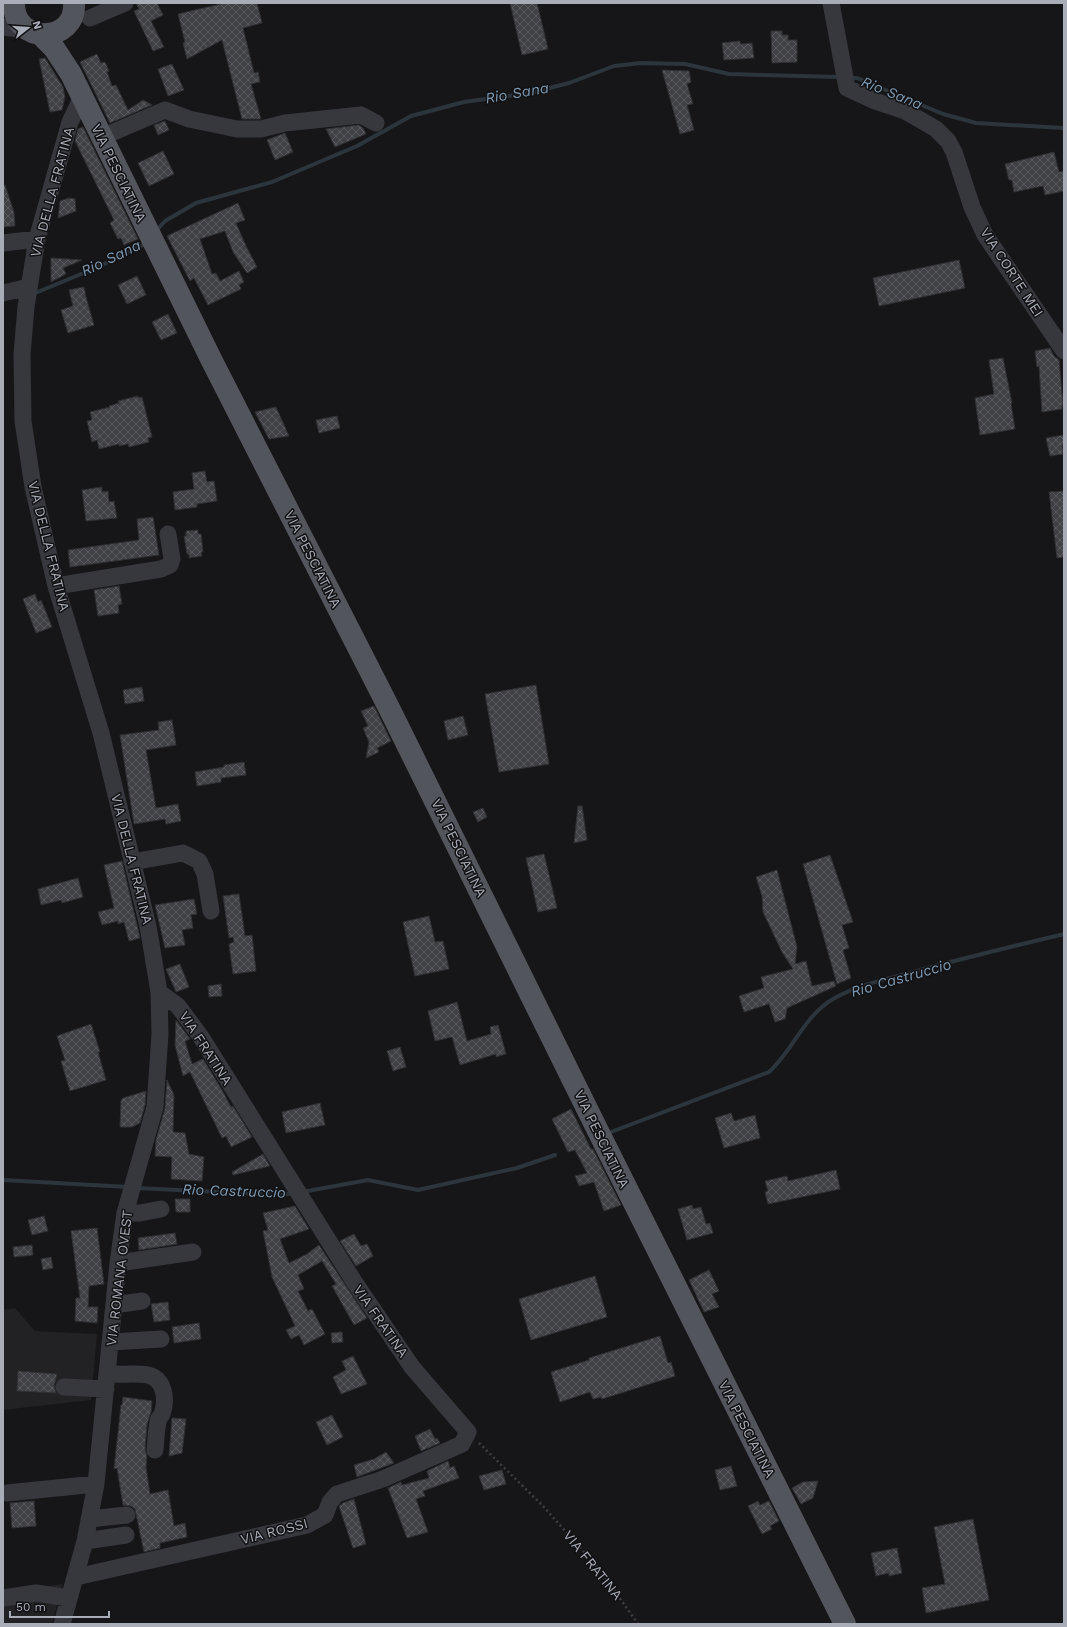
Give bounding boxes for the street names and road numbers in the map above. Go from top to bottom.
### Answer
street label: VIA PESCIATINA [88,121,150,225]
street label: VIA DELLA FRATINA [27,125,77,259]
street label: VIA CORTE MEI [977,224,1047,320]
street label: VIA DELLA FRATINA [25,479,73,613]
street label: VIA PESCIATINA [282,508,344,610]
street label: VIA DELLA FRATINA [108,792,156,926]
street label: VIA PESCIATINA [428,796,490,900]
street label: VIA FRATINA [176,1008,236,1088]
street label: VIA PESCIATINA [571,1087,633,1191]
street label: VIA ROMANA OVEST [103,1209,135,1347]
street label: VIA FRATINA [350,1282,412,1360]
street label: VIA PESCIATINA [716,1378,778,1480]
street label: VIA ROSSI [239,1515,309,1547]
street label: VIA FRATINA [560,1527,626,1603]

